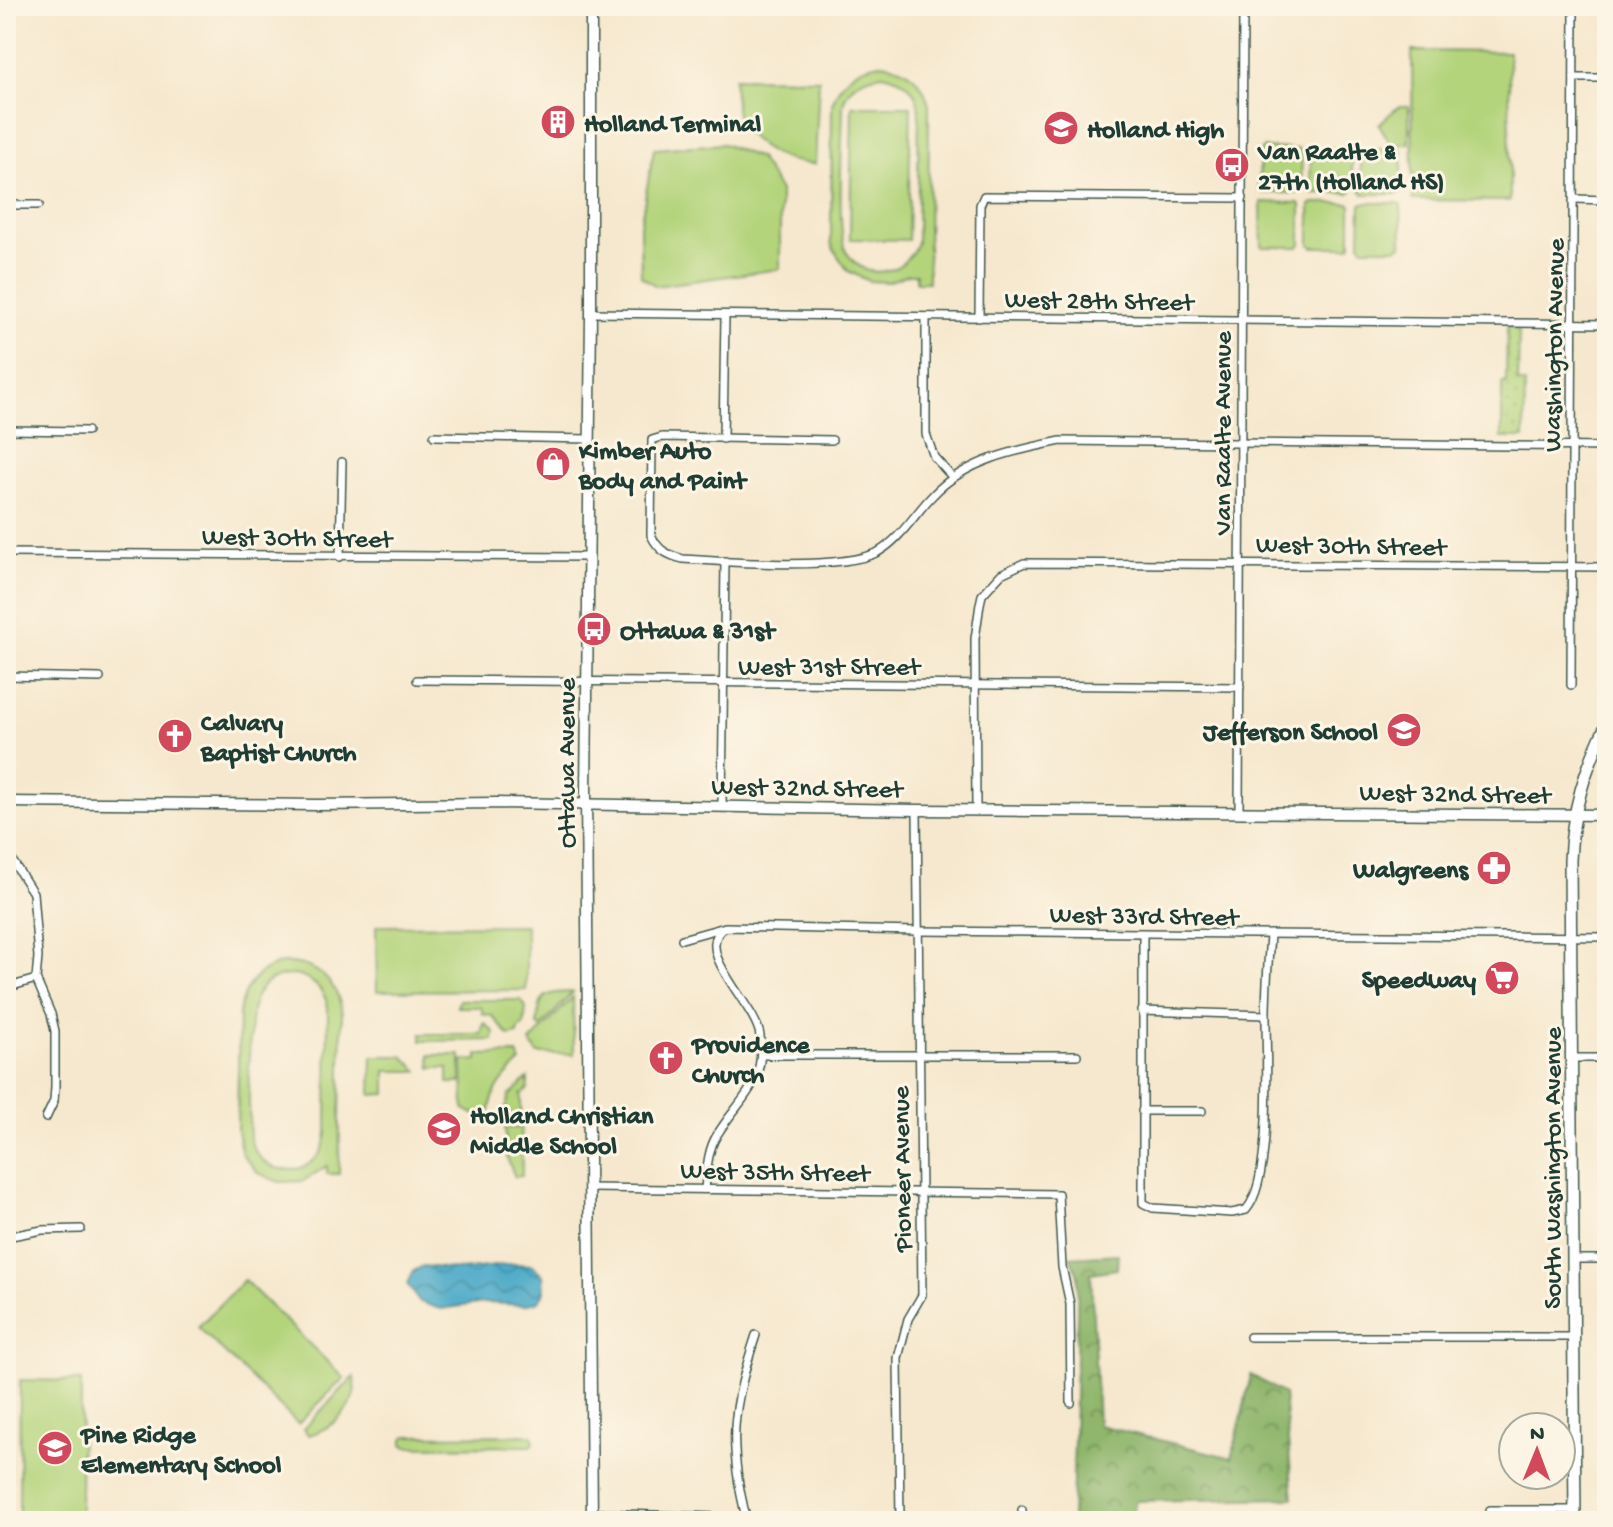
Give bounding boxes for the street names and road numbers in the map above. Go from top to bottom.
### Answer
street label: Washington Avenue [1539,237,1574,452]
street label: West 28th Street [1004,286,1196,321]
street label: Van Raalte Avenue [1210,330,1241,536]
street label: West 30th Street [202,523,395,558]
street label: West 30th Street [1256,531,1449,566]
street label: West 31st Street [738,654,922,685]
street label: Ottawa Avenue [554,677,585,848]
street label: West 32nd Street [711,773,905,808]
street label: West 32nd Street [1359,779,1553,814]
street label: West 33rd Street [1049,901,1241,936]
street label: South Washington Avenue [1540,1026,1571,1309]
street label: Pioneer Avenue [888,1085,921,1253]
street label: West 35th Street [680,1157,872,1192]

